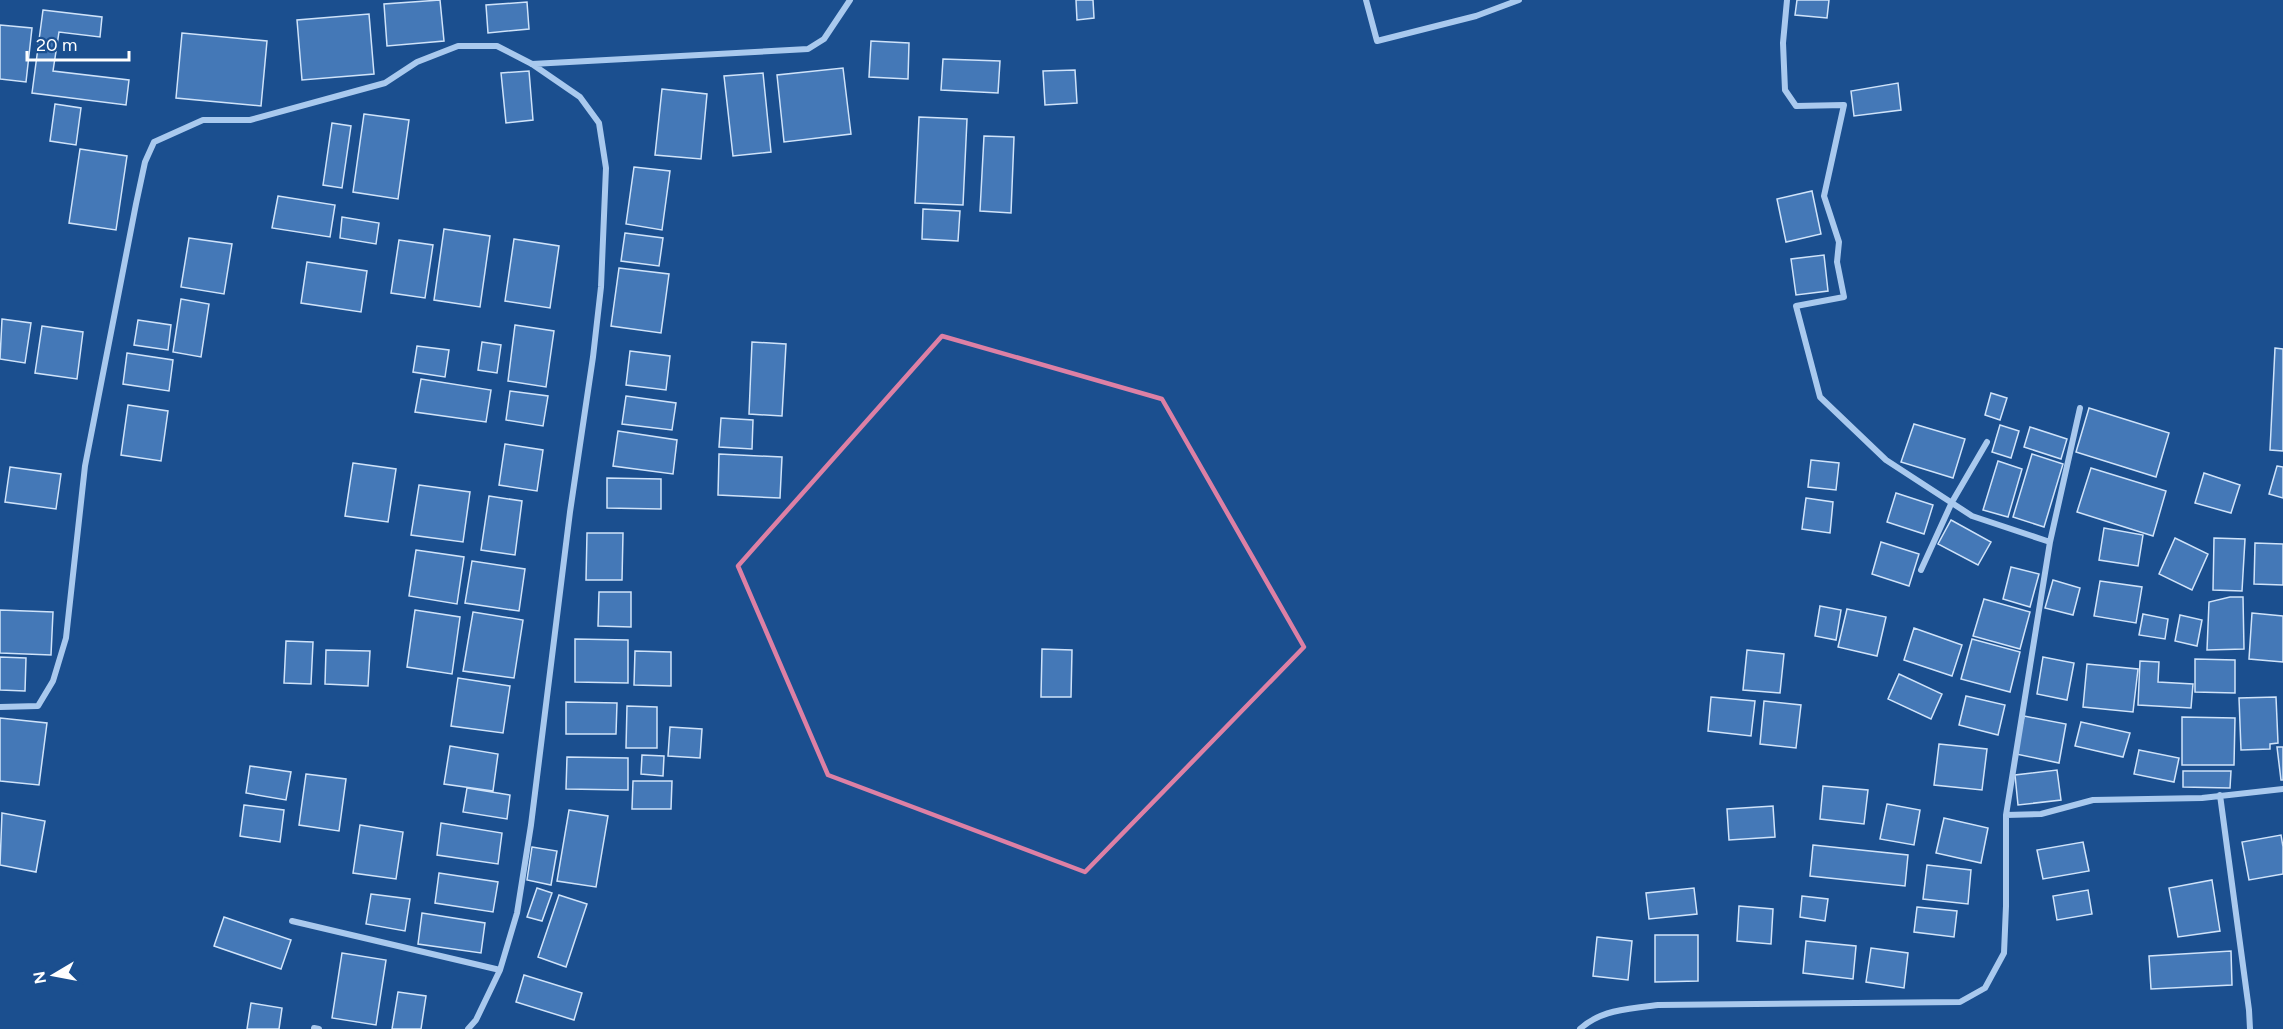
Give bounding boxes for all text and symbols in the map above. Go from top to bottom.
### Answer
scale bar [27,24,129,62]
text: 20 m [36,34,77,56]
north arrow [24,945,84,1005]
text: N [29,970,50,985]

